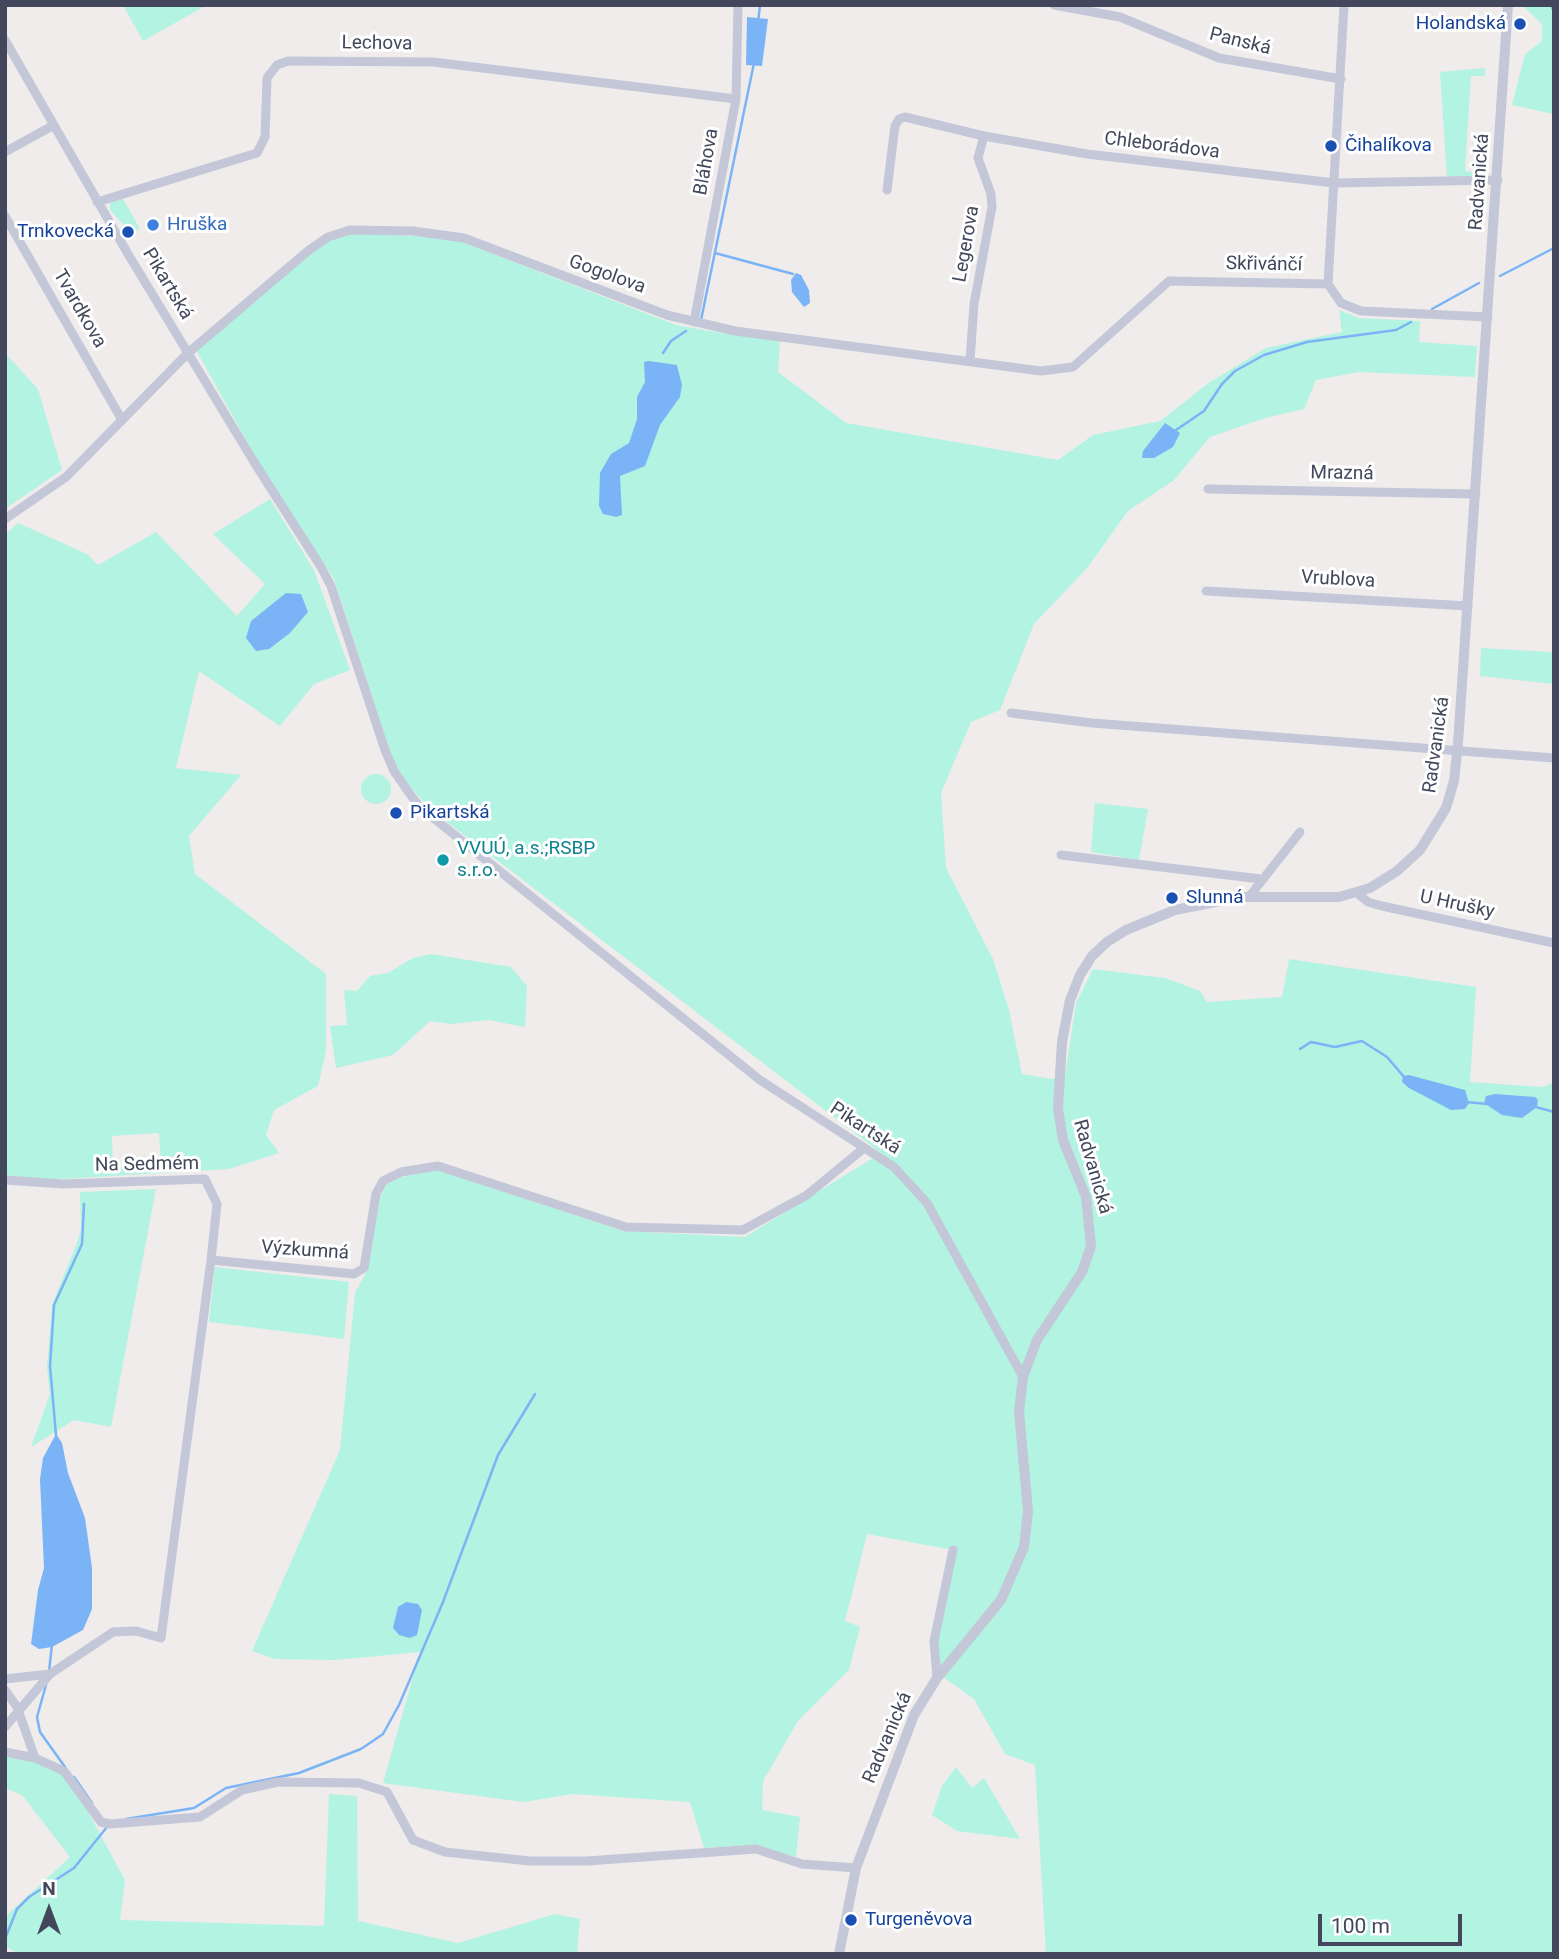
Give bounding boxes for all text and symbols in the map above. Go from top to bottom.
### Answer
place label: Holandská [1416,13,1506,35]
marker: Holandská [1512,16,1528,32]
street label: Panská [1207,23,1273,61]
street label: Lechova [341,32,413,56]
street label: Bláhova [690,127,724,197]
street label: Chleborádova [1103,128,1221,164]
street label: Radvanická [1465,133,1495,231]
place label: Čihalíkova [1345,135,1432,157]
marker: Čihalíkova [1323,138,1339,154]
street label: Legerova [949,204,985,284]
place label: Hruška [167,214,227,236]
marker: Hruška [145,217,161,233]
place label: Trnkovecká [17,221,114,243]
marker: Trnkovecká [120,224,136,240]
street label: Pikartská [137,244,197,324]
street label: Gogolova [566,251,648,299]
street label: Skřivánčí [1226,253,1302,277]
street label: Tvardkova [47,266,111,352]
street label: Mrazná [1310,462,1374,486]
street label: Vrublova [1300,567,1376,593]
street label: Radvanická [1419,695,1455,795]
place label: Pikartská [410,802,489,824]
marker: Pikartská [388,805,404,821]
place label: VVUÚ, a.s.;RSBP s.r.o. [457,838,595,882]
marker: VVUÚ, a.s.;RSBP s.r.o. [435,852,451,868]
street label: U Hrušky [1417,886,1497,924]
place label: Slunná [1186,887,1244,909]
marker: Slunná [1164,890,1180,906]
street label: Pikartská [825,1098,905,1160]
street label: Radvanická [1068,1117,1116,1217]
street label: Na Sedmém [95,1153,199,1177]
street label: Výzkumná [260,1237,350,1265]
street label: Radvanická [859,1689,917,1787]
north arrow [14,1875,84,1945]
text: N [42,1877,56,1900]
scale bar [1321,1899,1464,1943]
place label: Turgeněvova [865,1909,973,1931]
marker: Turgeněvova [843,1912,859,1928]
text: 100 m [1331,1914,1390,1938]

